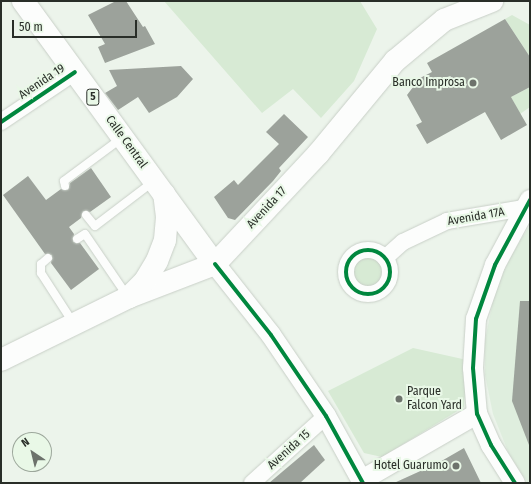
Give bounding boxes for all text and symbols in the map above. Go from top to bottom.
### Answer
scale bar [14,12,139,38]
text: 50 m [19,20,43,34]
street label: Avenida 19 [16,61,68,103]
place label: Banco Improsa [392,76,465,90]
marker: Banco Improsa [468,78,478,88]
road number: 5 [86,88,100,106]
street label: Calle Central [102,113,150,171]
street label: Avenida 17 [244,184,290,232]
street label: Avenida 17A [446,205,506,229]
place label: Parque Falcon Yard [407,385,462,413]
marker: Parque Falcon Yard [394,394,404,404]
street label: Avenida 15 [265,427,313,473]
north arrow [12,432,52,472]
text: N [19,435,32,450]
place label: Hotel Guarumo [374,459,448,473]
marker: Hotel Guarumo [451,461,461,471]

